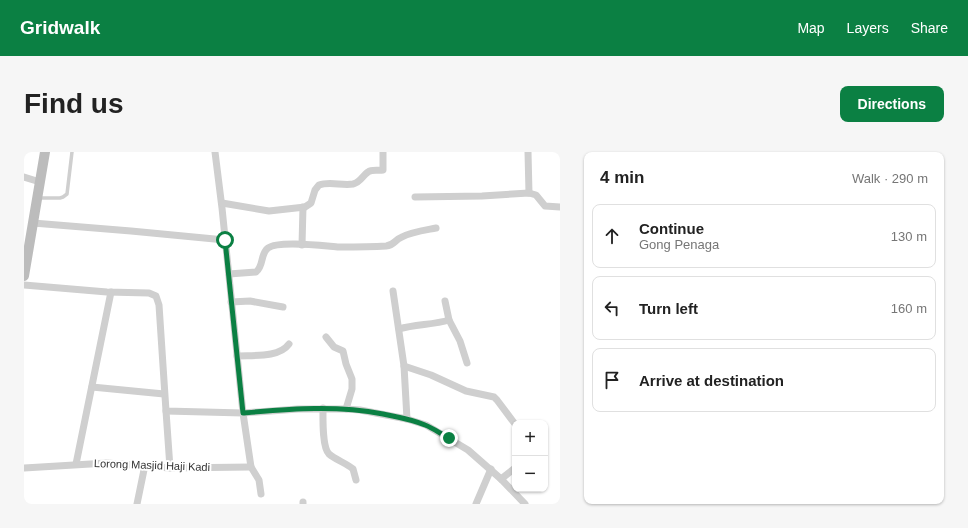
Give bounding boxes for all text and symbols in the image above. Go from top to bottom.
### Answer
text: Gridwalk [20,17,100,38]
text: Map [797,20,825,36]
text: Layers [847,20,889,36]
text: Share [911,20,948,36]
button: Directions [840,86,944,122]
text: Find us [24,88,124,119]
text: 4 min [600,168,644,187]
text: Walk · 290 m [852,171,928,186]
text: Continue [639,220,704,237]
icon: ahead [601,225,623,247]
text: 130 m [891,229,927,244]
route start [216,231,234,249]
text: Gong Penaga [639,237,719,252]
icon: left [601,297,623,319]
text: Turn left [639,300,698,317]
text: 160 m [891,301,927,316]
icon: arrive [601,369,623,391]
text: Arrive at destination [639,372,784,389]
map controls [512,420,548,492]
button: + [512,420,548,456]
route end [440,429,458,447]
button: − [512,456,548,492]
street label: Lorong Masjid Haji Kadi [94,457,210,473]

